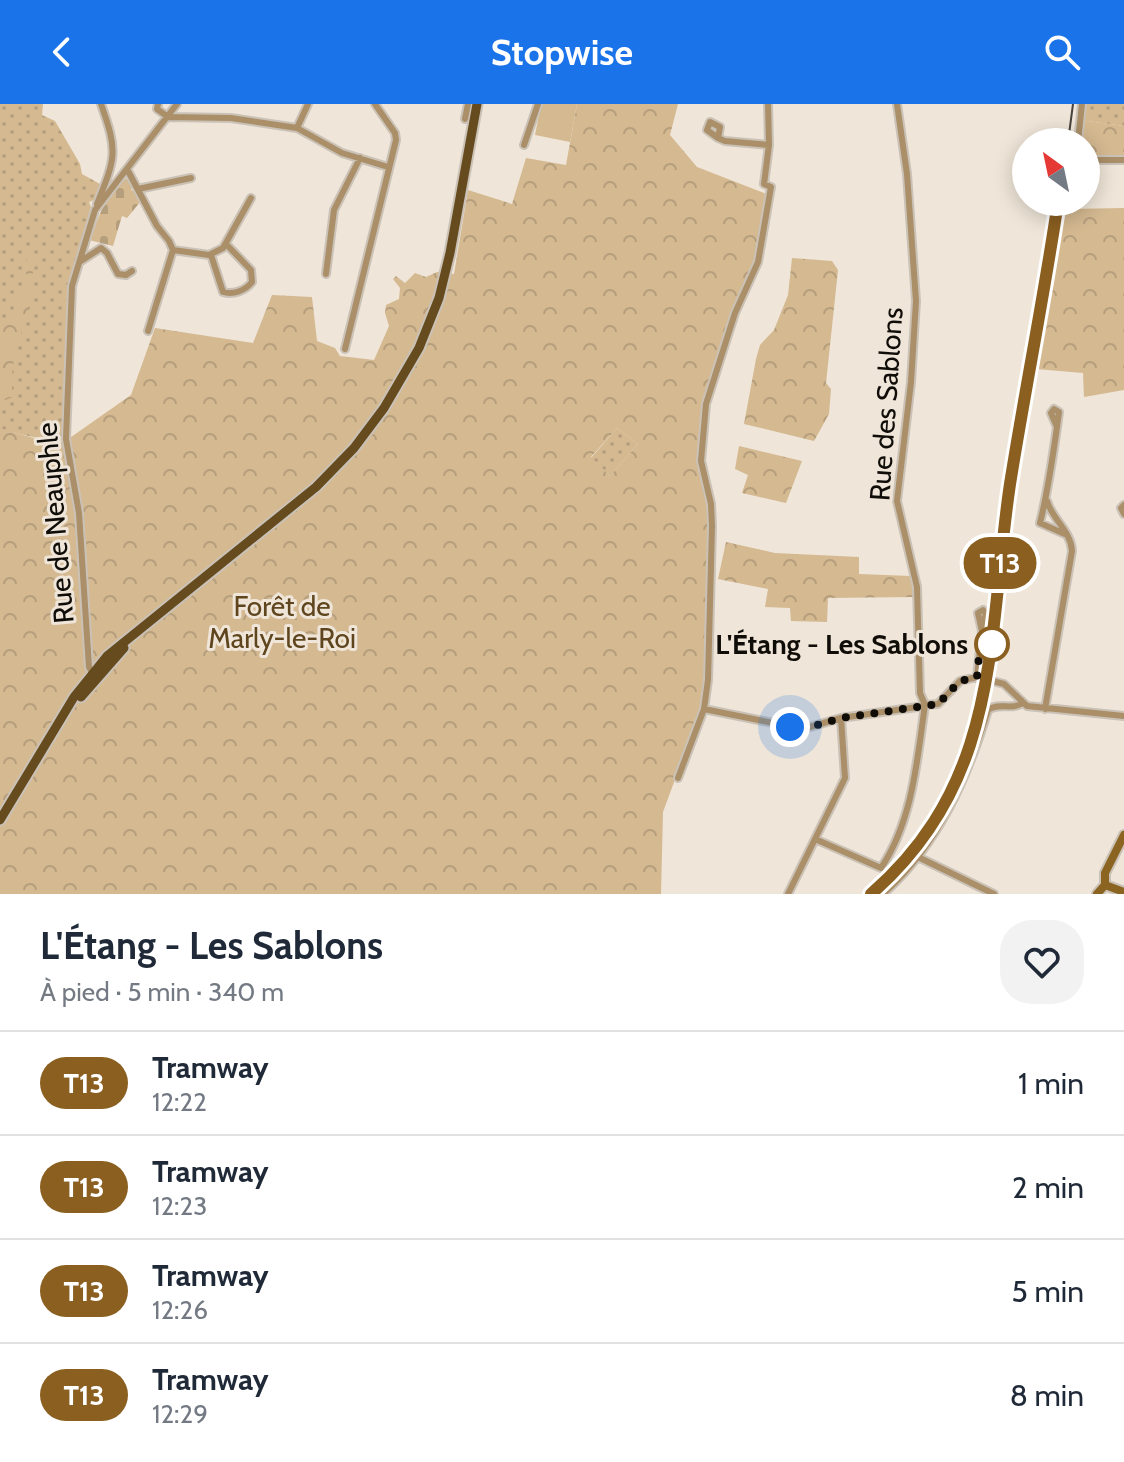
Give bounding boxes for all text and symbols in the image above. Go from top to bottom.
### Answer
icon: back [40,30,84,74]
text: Stopwise [491,30,633,74]
icon: search [1040,30,1084,74]
north arrow [1012,128,1100,216]
map controls [1012,128,1100,216]
street label: Rue des Sablons [862,306,910,502]
street label: Rue de Neauphle [29,421,81,625]
line badge: T13 [954,537,1046,589]
text: T13 [980,546,1020,580]
park label: Forêt de Marly-le-Roi [208,589,356,655]
place label: L'Étang - Les Sablons [715,627,968,661]
marker: L'Étang - Les Sablons [975,627,1009,661]
your location [770,707,810,747]
button: heart [1000,920,1084,1004]
text: L'Étang - Les Sablons [40,922,383,969]
text: À pied · 5 min · 340 m [40,976,284,1008]
text: Tramway [152,1049,269,1086]
text: 1 min [1018,1065,1084,1102]
text: T13 [64,1066,104,1100]
text: 12:22 [152,1086,207,1118]
text: Tramway [152,1153,269,1190]
text: 2 min [1012,1169,1084,1206]
text: T13 [64,1170,104,1204]
text: 12:23 [152,1190,207,1222]
text: Tramway [152,1257,269,1294]
text: 5 min [1012,1273,1084,1310]
text: T13 [64,1274,104,1308]
text: 12:26 [152,1294,208,1326]
text: Tramway [152,1361,269,1398]
text: 8 min [1010,1377,1084,1414]
text: T13 [64,1378,104,1412]
text: 12:29 [152,1398,208,1430]

